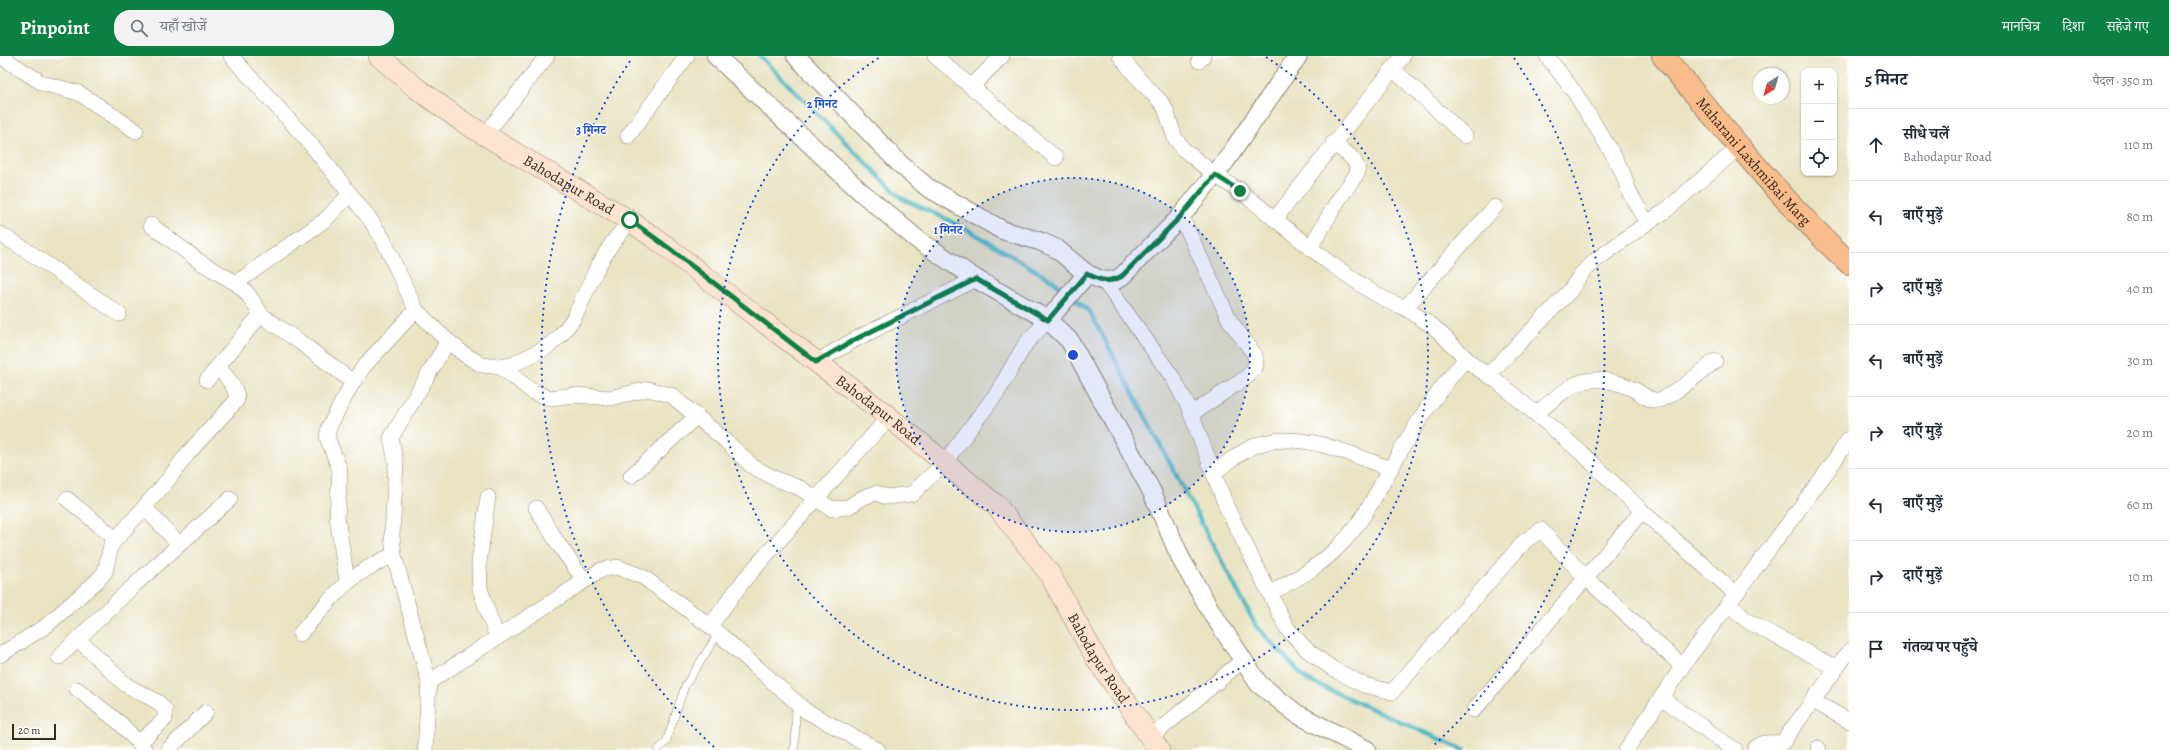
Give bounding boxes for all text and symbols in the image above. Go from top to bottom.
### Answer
search box [114,10,394,46]
text: Pinpoint [20,15,90,41]
text: यहाँ खोजें [160,16,207,36]
icon: search [128,17,150,39]
text: मानचित्र [2002,17,2040,36]
text: दिशा [2062,17,2084,36]
text: सहेजे गए [2106,17,2149,36]
north arrow [1753,68,1789,104]
map controls [1801,68,1837,176]
button: + [1801,68,1837,104]
text: 5 मिनट [1865,68,1907,91]
text: पैदल · 350 m [2093,72,2153,89]
street label: Maharani LaxhmiBai Marg [1692,93,1816,230]
text: 2 मिनट [807,96,839,112]
button: − [1801,104,1837,140]
text: 3 मिनट [576,122,607,138]
text: सीधे चलें [1903,124,1949,144]
icon: ahead [1865,134,1887,156]
text: 110 m [2124,136,2153,153]
button: locate [1801,140,1837,176]
text: Bahodapur Road [1903,148,1992,165]
street label: Bahodapur Road [520,150,619,220]
route end [1231,182,1249,200]
text: बाएँ मुड़ें [1903,205,1943,225]
icon: left [1865,206,1887,228]
text: 80 m [2126,208,2153,225]
route start [621,211,639,229]
text: 1 मिनट [933,222,964,238]
text: दाएँ मुड़ें [1903,277,1942,297]
icon: right [1865,278,1887,300]
text: 40 m [2127,280,2153,297]
centre of rings [1066,348,1080,362]
text: बाएँ मुड़ें [1903,349,1943,369]
icon: left [1865,350,1887,372]
text: 30 m [2127,352,2153,369]
street label: Bahodapur Road [832,370,926,450]
text: दाएँ मुड़ें [1903,421,1942,441]
icon: right [1865,422,1887,444]
text: 20 m [2127,424,2153,441]
text: बाएँ मुड़ें [1903,493,1943,513]
icon: left [1865,494,1887,516]
text: 60 m [2127,496,2153,513]
text: दाएँ मुड़ें [1903,565,1942,585]
icon: right [1865,566,1887,588]
text: 10 m [2128,568,2153,585]
street label: Bahodapur Road [1063,609,1134,708]
text: गंतव्य पर पहुँचे [1903,637,1978,657]
icon: arrive [1865,638,1887,660]
scale bar [12,722,56,741]
text: 20 m [18,723,40,738]

